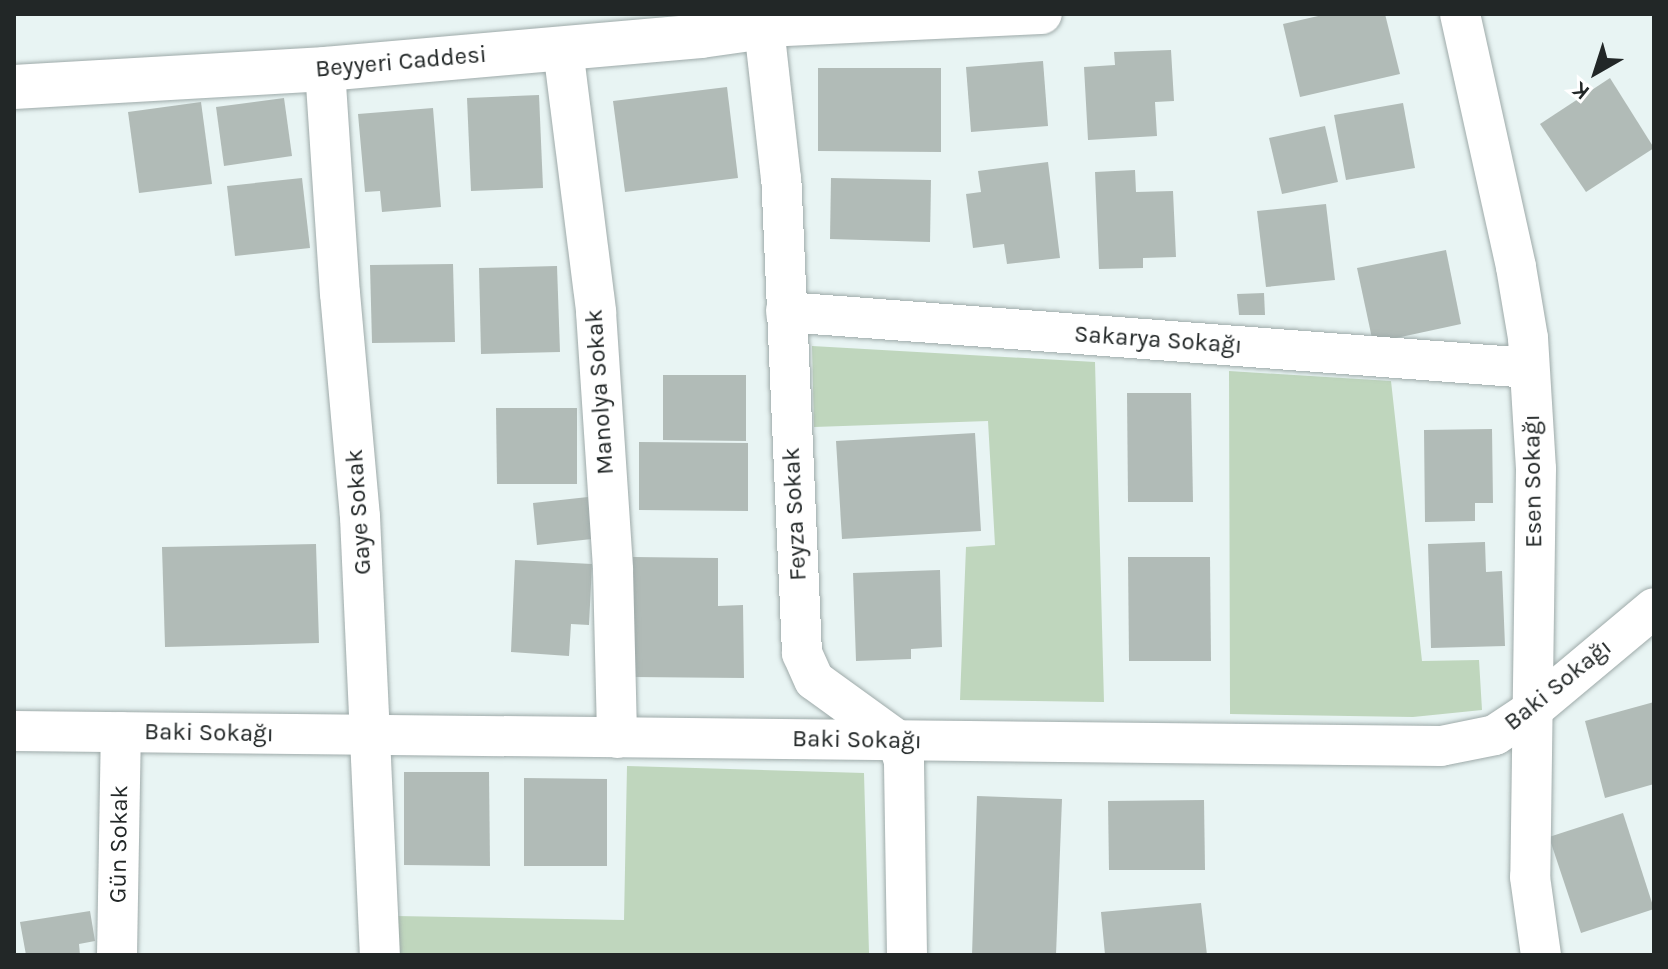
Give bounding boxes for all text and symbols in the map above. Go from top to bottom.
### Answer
north arrow [1556,32,1636,112]
street label: Beyyeri Caddesi [314,40,488,84]
text: K [1567,76,1595,105]
street label: Manolya Sokak [580,308,620,476]
street label: Sakarya Sokağı [1073,320,1243,360]
street label: Esen Sokağı [1517,414,1549,548]
street label: Feyza Sokak [777,447,813,581]
street label: Gaye Sokak [340,448,378,576]
street label: Baki Sokağı [1499,633,1617,737]
street label: Baki Sokağı [144,717,274,749]
street label: Baki Sokağı [792,724,922,756]
street label: Gün Sokak [104,785,134,903]

